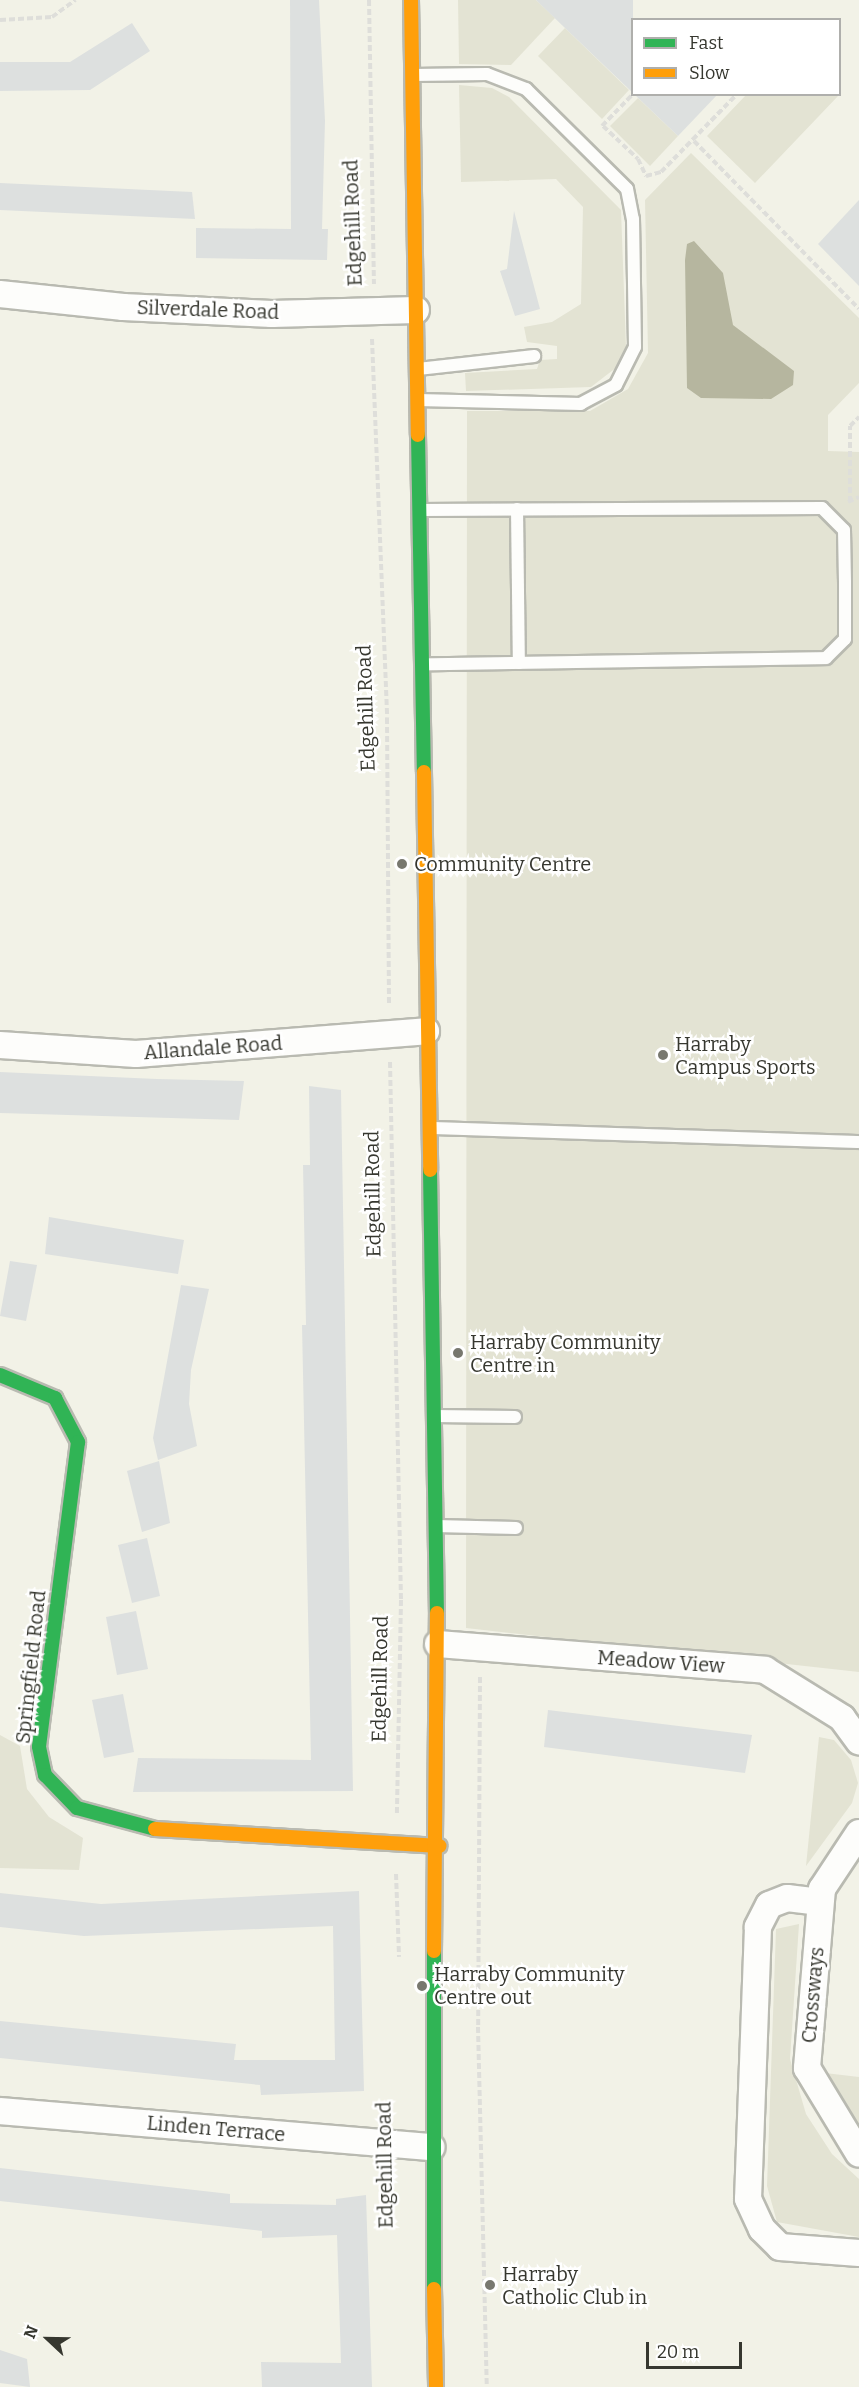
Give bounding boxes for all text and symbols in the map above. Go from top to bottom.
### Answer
legend [631,18,841,96]
text: Fast [689,32,724,54]
text: Slow [689,62,729,84]
street label: Edgehill Road [339,159,367,287]
street label: Silverdale Road [136,296,280,324]
street label: Edgehill Road [352,644,380,772]
place label: Community Centre [414,852,591,876]
marker: Community Centre [395,857,409,871]
street label: Allandale Road [143,1031,283,1065]
place label: Harraby Campus Sports [675,1032,816,1079]
marker: Harraby Campus Sports [656,1048,670,1062]
street label: Edgehill Road [360,1130,386,1258]
place label: Harraby Community Centre in [470,1330,661,1377]
marker: Harraby Community Centre in [451,1346,465,1360]
street label: Springfield Road [11,1589,51,1745]
street label: Edgehill Road [367,1615,393,1743]
street label: Meadow View [596,1646,726,1678]
street label: Crossways [797,1946,829,2044]
place label: Harraby Community Centre out [434,1962,625,2009]
marker: Harraby Community Centre out [415,1979,429,1993]
street label: Edgehill Road [372,2101,398,2229]
street label: Linden Terrace [146,2111,286,2147]
place label: Harraby Catholic Club in [502,2262,647,2309]
marker: Harraby Catholic Club in [483,2278,497,2292]
north arrow [18,2309,78,2369]
text: N [20,2323,42,2341]
scale bar [649,2330,745,2368]
text: 20 m [657,2341,699,2363]

